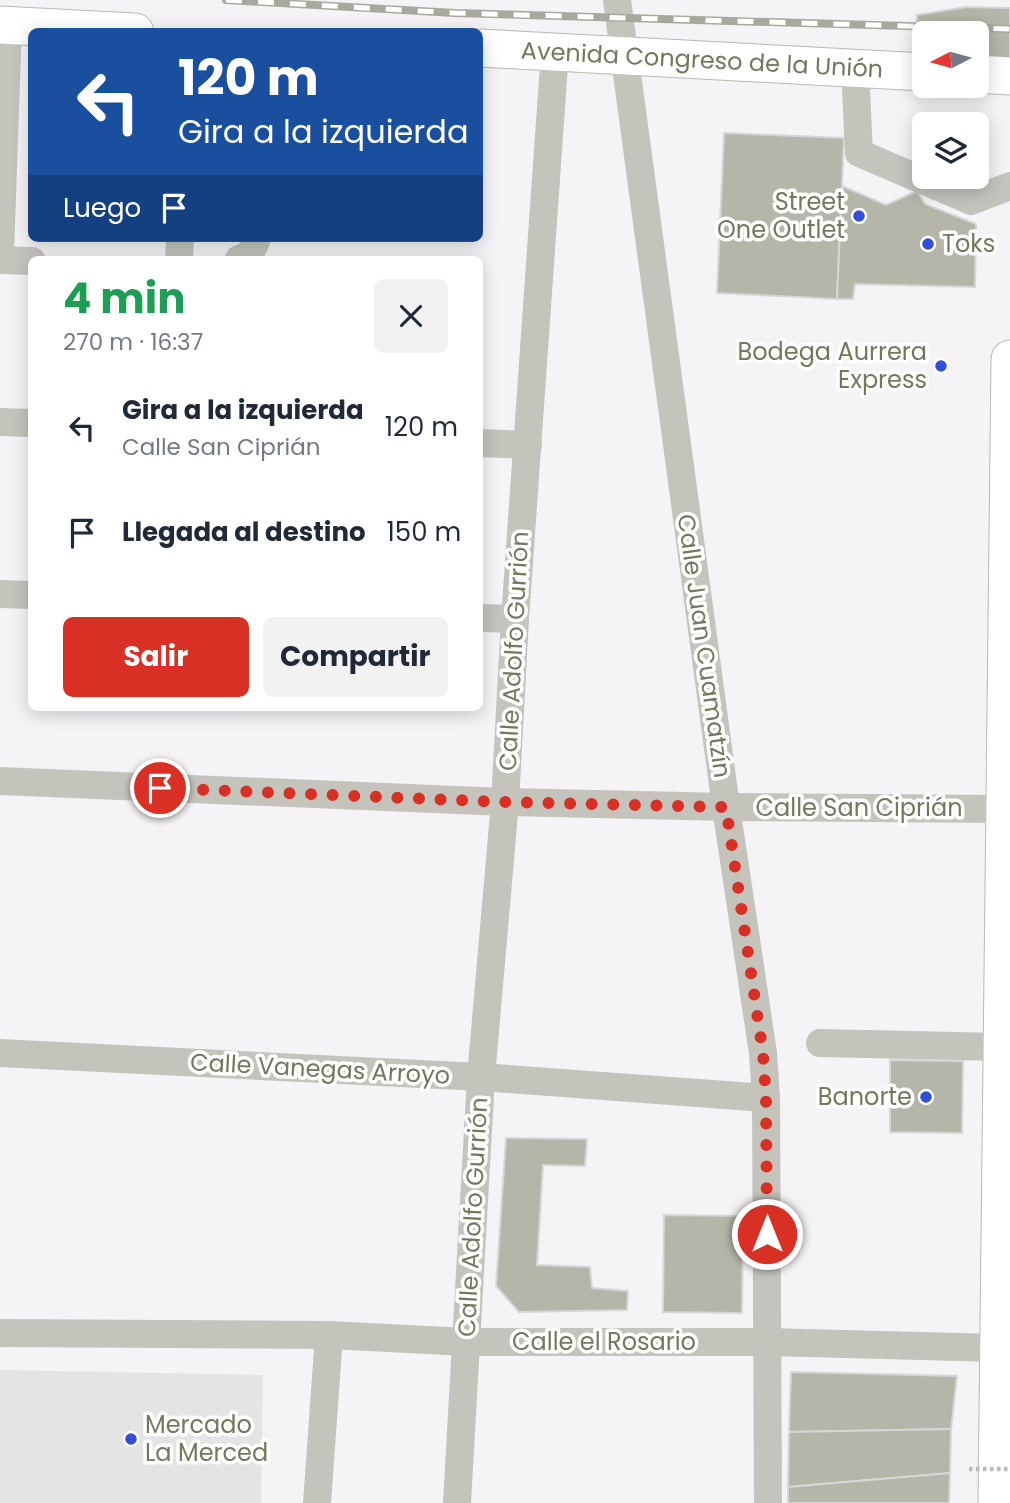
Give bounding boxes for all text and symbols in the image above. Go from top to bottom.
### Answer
north arrow [912,21,989,98]
map controls [912,21,989,189]
street label: Avenida Congreso de la Unión [520,34,884,85]
text: 120 m [178,44,319,112]
icon: left [63,56,154,147]
text: Gira a la izquierda [178,109,469,154]
button: layers [912,112,989,189]
place label: Street One Outlet [717,185,845,246]
icon: arrive [155,189,193,227]
text: Luego [63,190,141,226]
marker: Street One Outlet [851,208,867,224]
place label: Toks [942,227,995,260]
marker: Toks [920,236,936,252]
text: 4 min [63,269,186,328]
button: close [374,279,448,353]
text: 270 m · 16:37 [63,326,203,358]
place label: Bodega Aurrera Express [737,335,927,396]
marker: Bodega Aurrera Express [933,358,949,374]
text: Gira a la izquierda [122,392,364,428]
icon: left [63,409,101,447]
text: 120 m [385,409,458,445]
text: Calle San Ciprián [122,431,320,463]
street label: Calle Juan Cuamatzín [670,512,739,780]
icon: arrive [63,514,101,552]
text: Llegada al destino [122,514,366,550]
text: 150 m [387,514,461,550]
street label: Calle Adolfo Gurrión [491,530,536,772]
button: Salir [63,617,249,697]
button: Compartir [263,617,448,697]
pin [130,758,190,818]
icon: arrive [141,769,179,807]
street label: Calle San Ciprián [755,791,963,824]
street label: Calle Vanegas Arroyo [189,1045,451,1092]
place label: Banorte [818,1080,912,1113]
marker: Banorte [918,1089,934,1105]
street label: Calle Adolfo Gurrión [450,1096,495,1338]
position arrow [730,1197,804,1271]
street label: Calle el Rosario [512,1325,696,1358]
place label: Mercado La Merced [145,1408,268,1469]
marker: Mercado La Merced [123,1431,139,1447]

